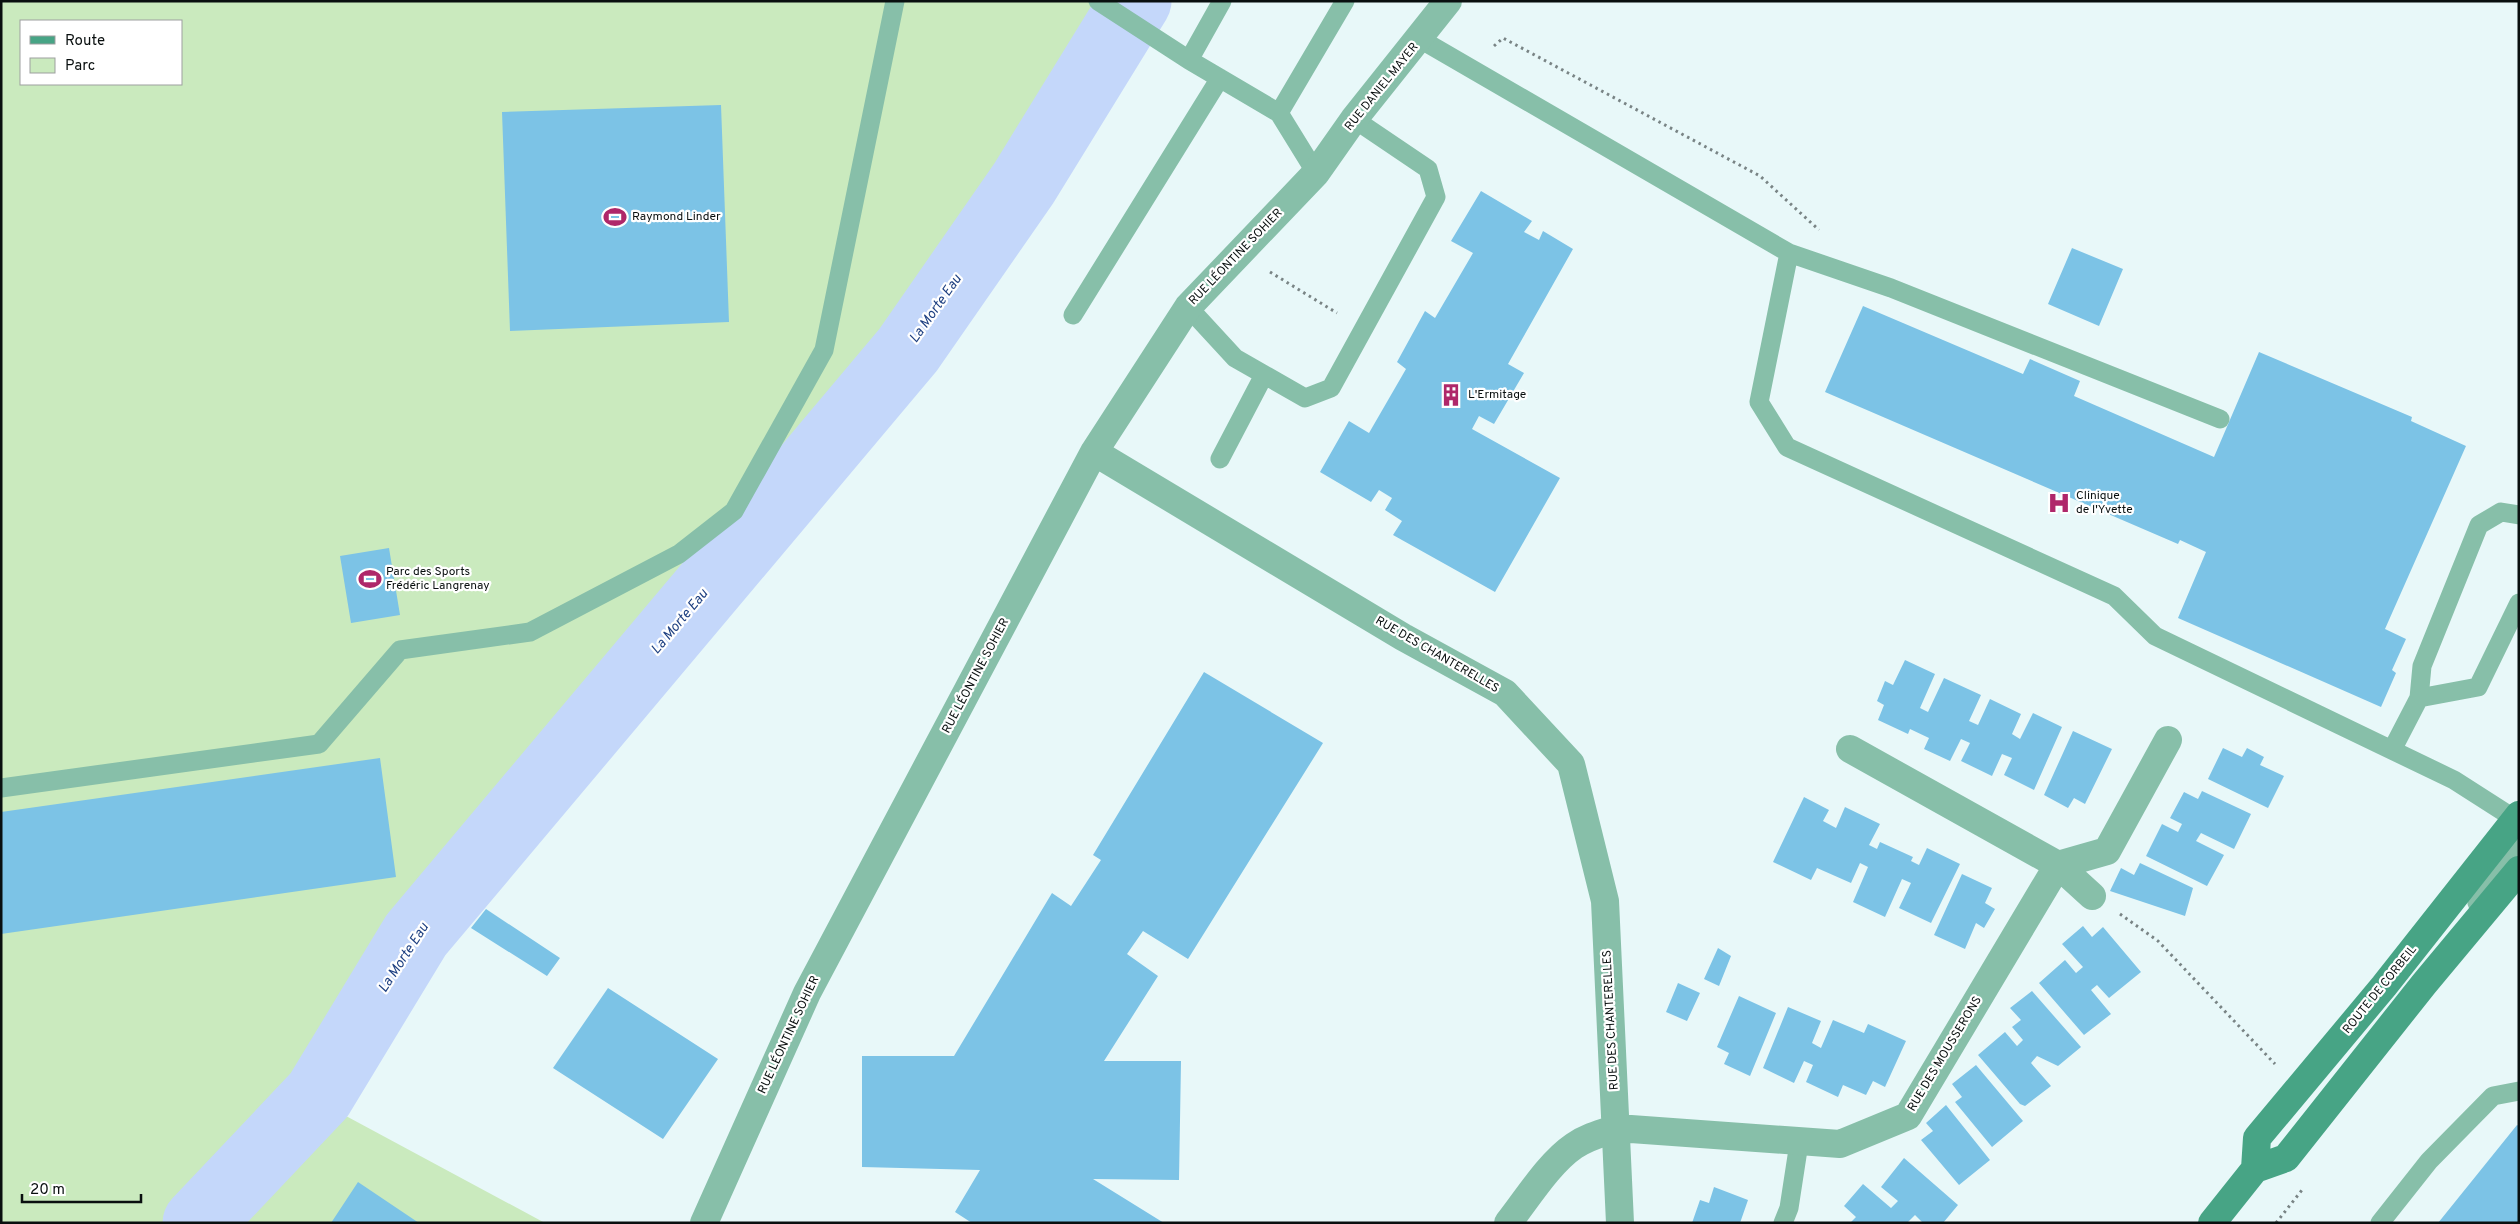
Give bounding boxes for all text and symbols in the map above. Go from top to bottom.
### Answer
legend [20,20,182,85]
text: Route [65,32,105,51]
street label: RUE DANIEL MAYER [1342,40,1422,134]
text: Parc [65,57,95,76]
sports icon: Raymond Linder [602,204,628,230]
street label: RUE LÉONTINE SOHIER [1186,205,1286,309]
place label: Raymond Linder [632,209,721,225]
water label: La Morte Eau [906,271,966,346]
building icon: L'Ermitage [1438,382,1464,408]
place label: L'Ermitage [1468,387,1526,403]
place label: Clinique de l'Yvette [2076,488,2133,518]
hospital icon: Clinique de l'Yvette [2046,490,2072,516]
place label: Parc des Sports Frédéric Langrenay [386,564,490,594]
sports icon: Parc des Sports Frédéric Langrenay [357,566,383,592]
water label: La Morte Eau [648,586,712,658]
street label: RUE DES CHANTERELLES [1372,613,1502,697]
street label: RUE LÉONTINE SOHIER [939,616,1013,736]
water label: La Morte Eau [375,920,433,996]
street label: ROUTE DE CORBEIL [2339,942,2421,1038]
street label: RUE DES CHANTERELLES [1599,950,1623,1090]
street label: RUE LÉONTINE SOHIER [755,973,823,1097]
street label: RUE DES MOUSSERONS [1904,993,1986,1115]
scale bar [22,1172,141,1204]
text: 20 m [30,1181,65,1200]

